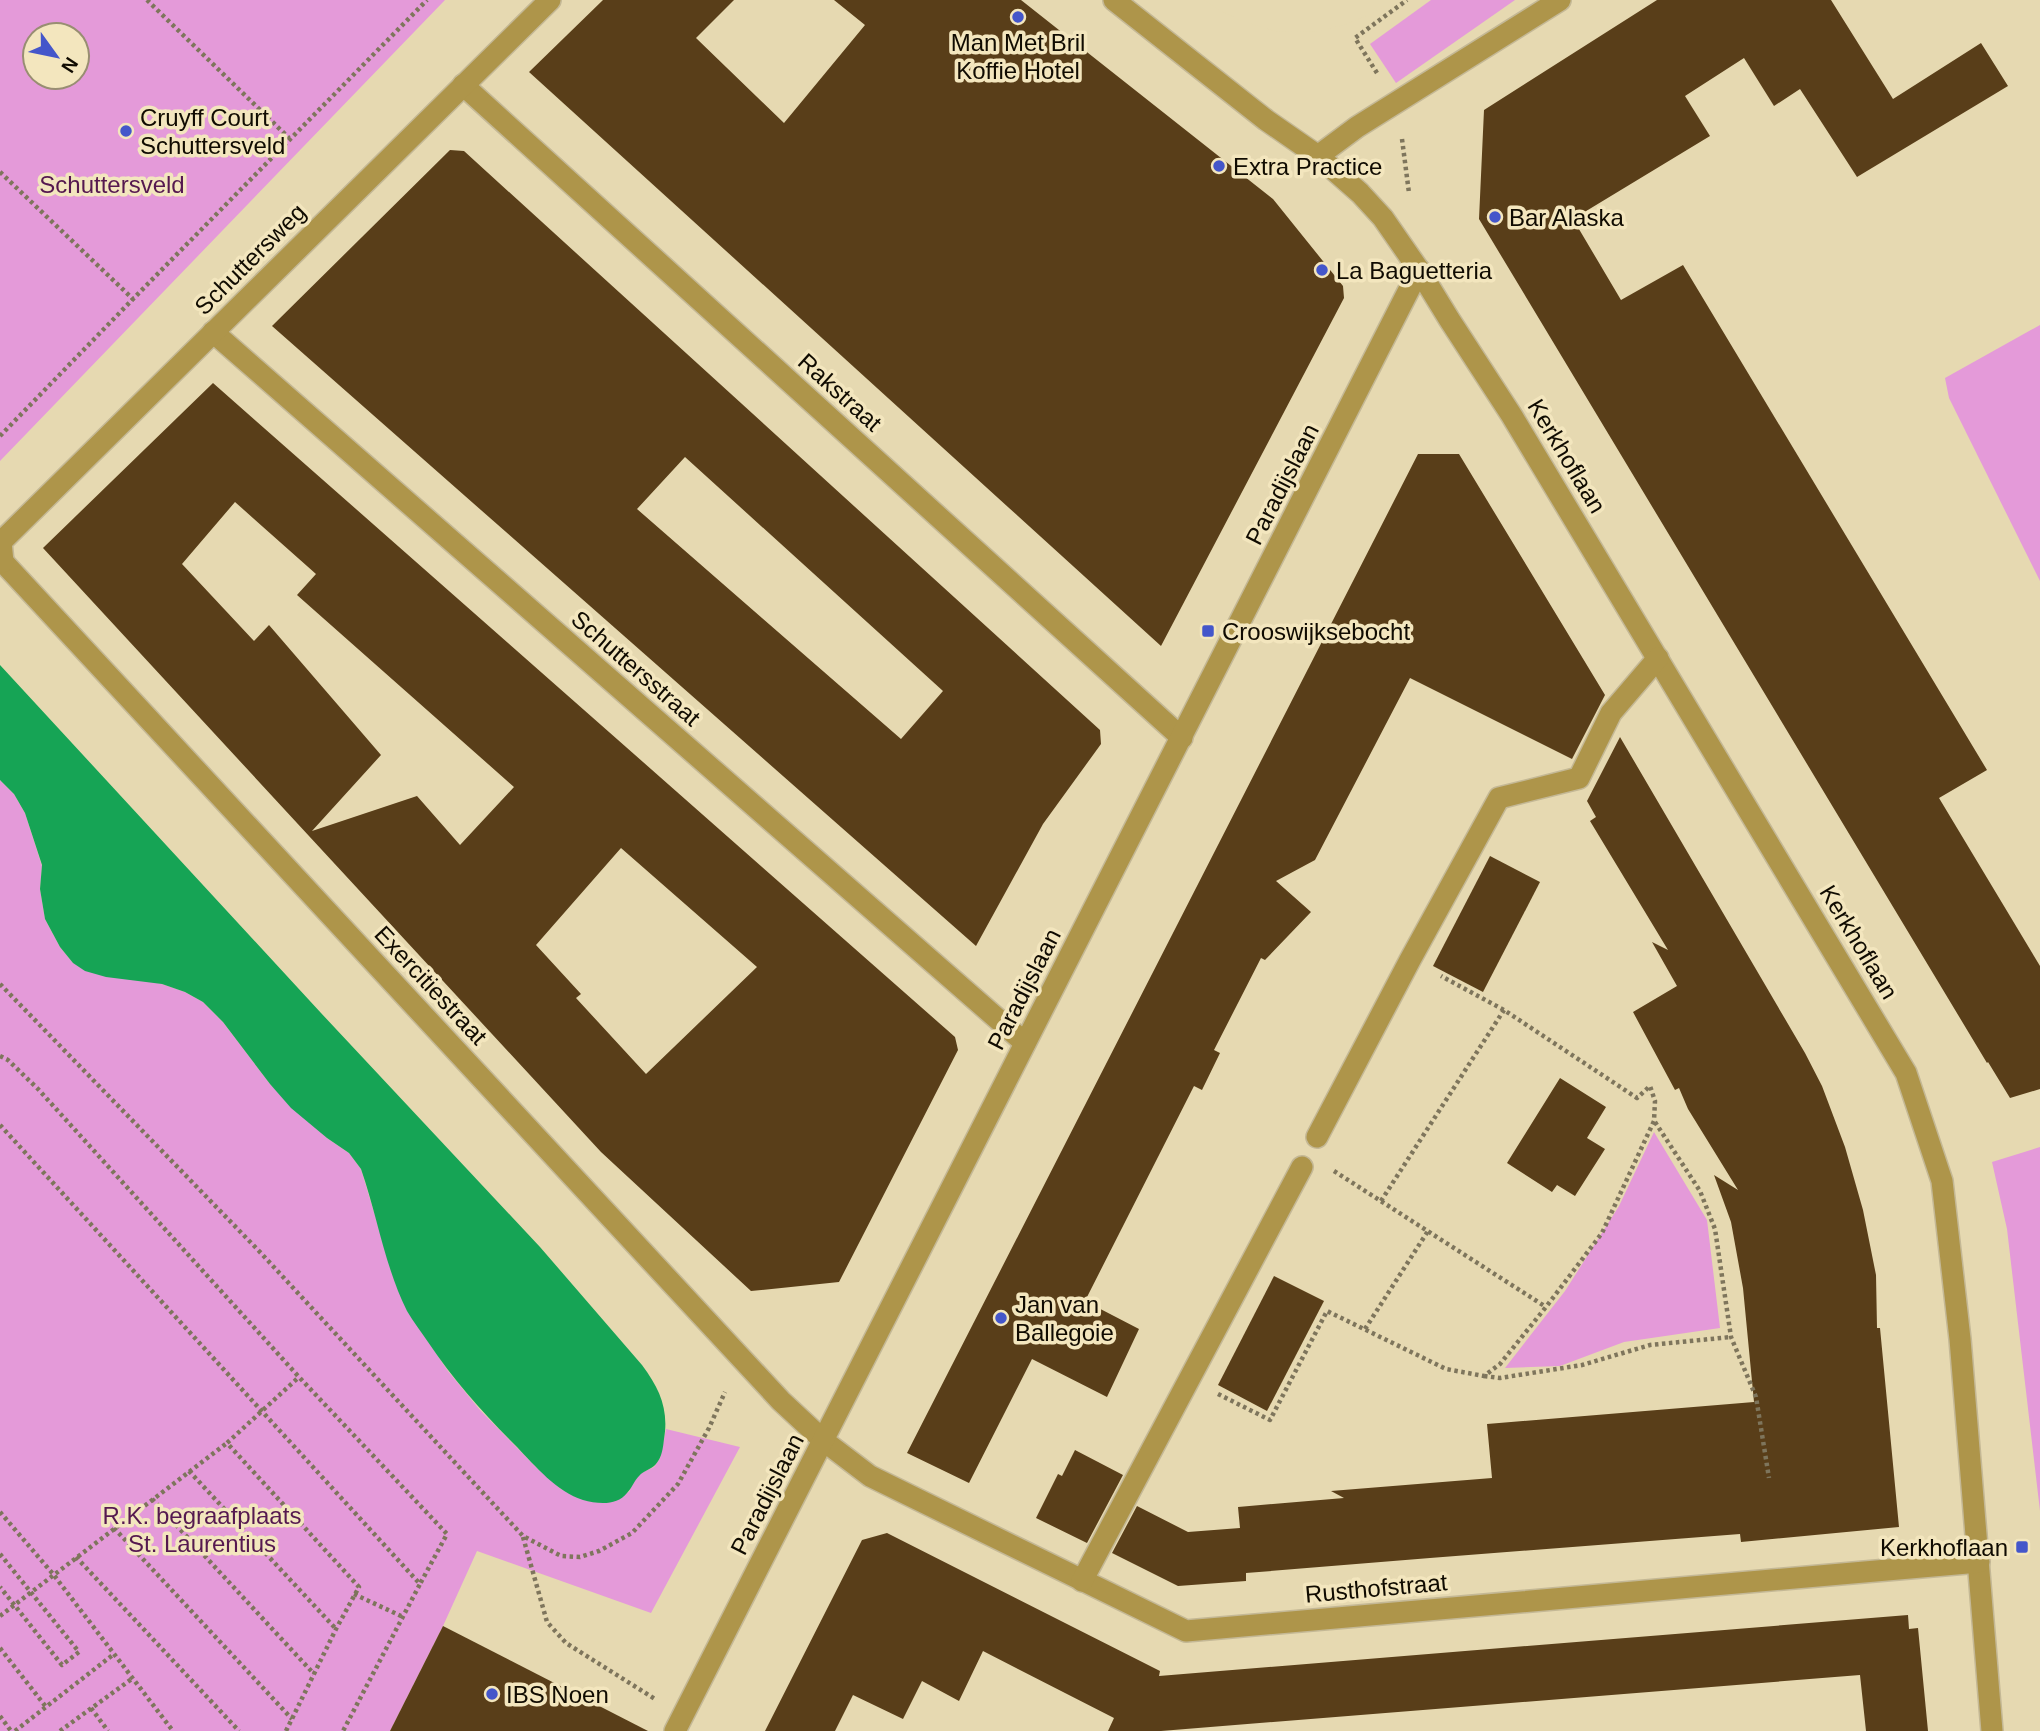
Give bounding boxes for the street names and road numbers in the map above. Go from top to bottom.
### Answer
street label: Schuttersweg [189,198,311,320]
street label: Rakstraat [793,348,887,437]
street label: Kerkhoflaan [1522,394,1612,518]
street label: Paradijslaan [1240,419,1324,549]
street label: Schuttersstraat [566,605,706,731]
street label: Kerkhoflaan [1814,880,1904,1004]
street label: Exercitiestraat [369,920,493,1050]
street label: Paradijslaan [982,924,1066,1054]
street label: Paradijslaan [725,1429,809,1559]
street label: Rusthofstraat [1304,1568,1449,1608]

